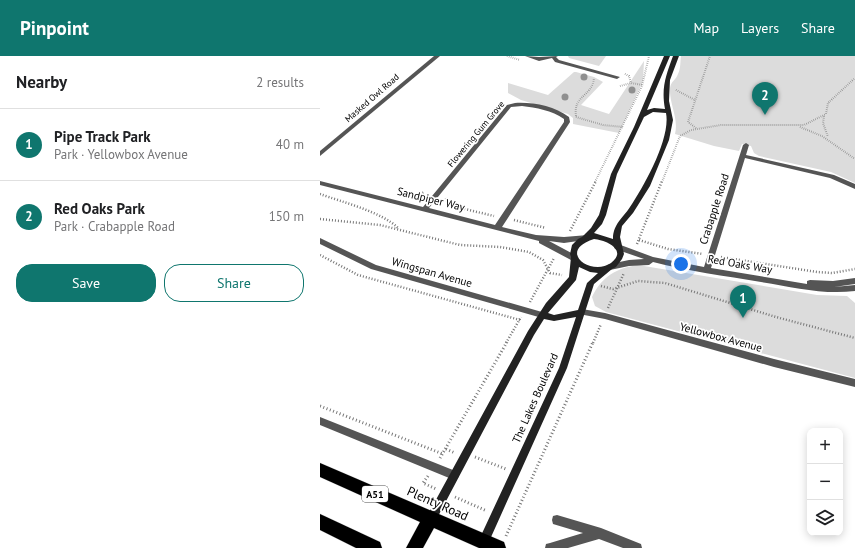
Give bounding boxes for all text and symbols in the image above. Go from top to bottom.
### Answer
text: Pinpoint [20,16,89,40]
text: Map [693,19,719,37]
text: Layers [741,19,779,37]
text: Share [801,19,835,37]
text: Nearby [16,71,67,93]
street label: Masked Owl Road [342,71,401,124]
text: 2 results [256,74,304,91]
pin: 2 [752,82,778,115]
street label: Flowering Gum Grove [445,98,507,169]
text: Pipe Track Park [54,127,151,146]
text: 1 [25,136,33,153]
text: 40 m [276,136,304,153]
text: Park · Yellowbox Avenue [54,146,188,163]
street label: Crabapple Road [696,172,732,246]
street label: Sandpiper Way [396,184,467,214]
text: Red Oaks Park [54,199,145,218]
text: 2 [25,208,33,225]
text: 150 m [269,208,304,225]
text: Park · Crabapple Road [54,218,175,235]
street label: Red Oaks Way [707,251,774,277]
street label: Wingspan Avenue [390,254,474,290]
your location [671,254,691,274]
button: Save [16,264,156,302]
button: Share [164,264,304,302]
pin: 1 [730,285,756,318]
street label: Yellowbox Avenue [678,319,764,355]
street label: The Lakes Boulevard [509,351,561,445]
map controls [807,428,843,536]
button: + [807,428,843,464]
button: − [807,464,843,500]
street label: Plenty Road [404,482,471,525]
road number: A51 [362,486,388,502]
button: layers [807,500,843,536]

